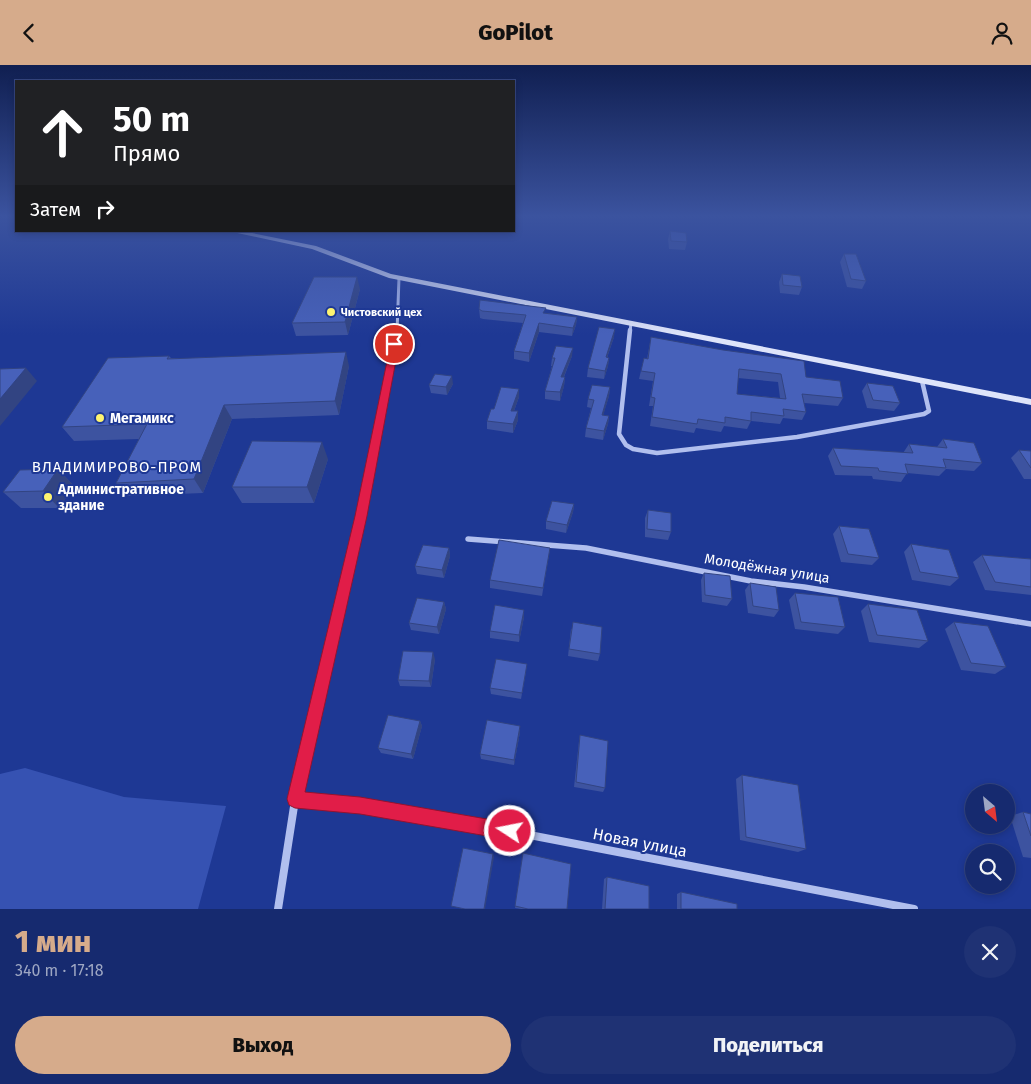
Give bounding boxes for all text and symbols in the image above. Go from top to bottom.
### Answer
icon: back [15,19,43,47]
text: GoPilot [478,19,553,46]
icon: person [988,19,1016,47]
text: 50 m [113,98,190,140]
icon: ahead [30,100,95,165]
text: Прямо [113,140,180,167]
icon: right [91,195,119,223]
text: Затем [30,198,81,221]
marker: Чистовский цех [325,306,337,318]
place label: Чистовский цех [341,306,422,319]
pin [373,323,415,365]
icon: arrive [380,330,408,358]
place label: Мегамикс [110,410,174,427]
marker: Мегамикс [94,412,106,424]
district label: ВЛАДИМИРОВО-ПРОМ [32,458,202,476]
place label: Административное здание [57,481,184,514]
marker: Административное здание [42,491,54,503]
street label: Молодёжная улица [703,550,831,587]
north arrow [965,784,1015,834]
map controls [965,784,1015,894]
position arrow [483,804,535,856]
street label: Новая улица [591,824,689,861]
button: search [965,844,1015,894]
text: 1 мин [15,924,91,960]
button: close [964,926,1016,978]
text: 340 m · 17:18 [15,961,104,980]
button: Выход [15,1016,511,1074]
button: Поделиться [521,1016,1016,1074]

